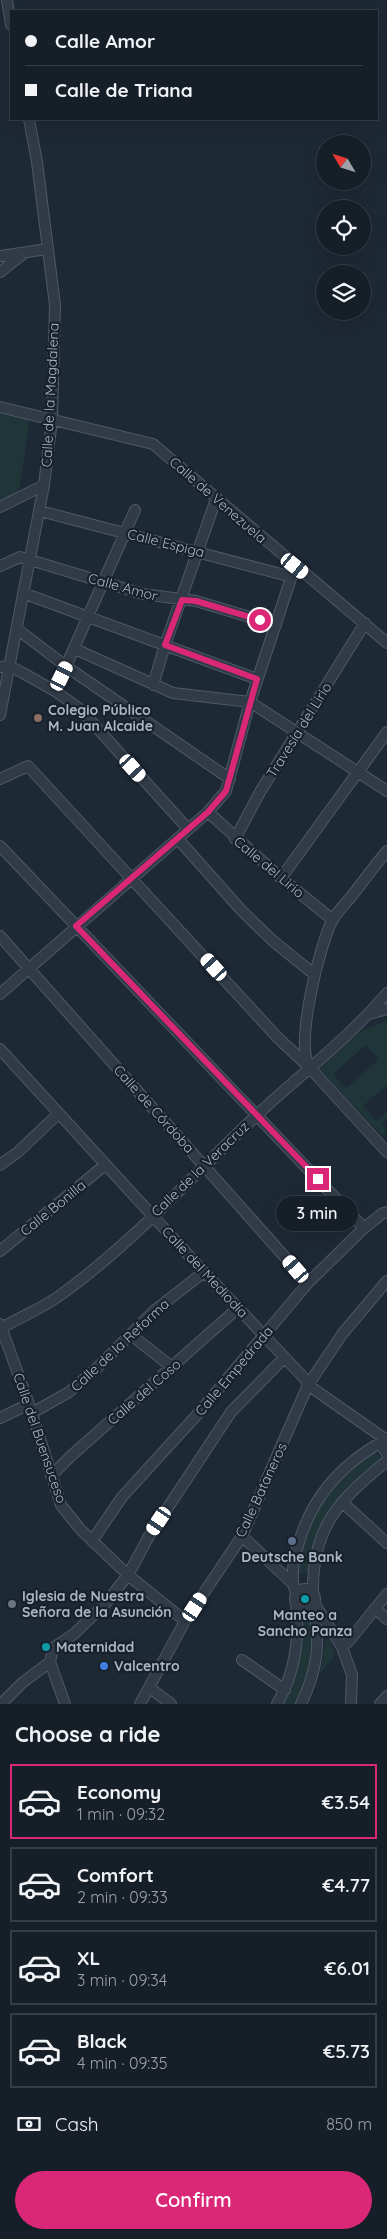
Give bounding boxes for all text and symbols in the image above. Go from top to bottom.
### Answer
text: Calle Amor [55,29,155,53]
text: Calle de Triana [55,78,193,102]
north arrow [316,135,371,190]
map controls [316,135,371,320]
button: locate [316,200,371,255]
button: layers [316,265,371,320]
street label: Calle de la Magdalena [37,322,63,468]
street label: Calle de Venezuela [166,453,270,547]
street label: Calle Espiga [126,525,206,561]
car [278,551,311,581]
street label: Calle Amor [86,569,160,605]
route start [249,609,271,631]
car [48,659,75,693]
street label: Travesía del Lirio [262,679,336,781]
place label: Colegio Público M. Juan Alcaide [48,701,153,735]
marker: Colegio Público M. Juan Alcaide [32,712,44,724]
car [117,752,148,784]
street label: Calle del Lirio [230,832,308,902]
car [198,951,229,983]
street label: Calle de Córdoba [110,1061,198,1157]
street label: Calle de la Veracruz [147,1117,253,1220]
route end [307,1168,329,1190]
street label: Calle Bonilla [17,1176,89,1240]
callout: 3 min [277,1196,359,1232]
text: 3 min [297,1203,337,1223]
street label: Calle del Mediodía [158,1223,252,1321]
car [280,1253,311,1285]
street label: Calle de la Reforma [67,1295,173,1395]
street label: Calle Empedrada [191,1322,277,1420]
street label: Calle del Coso [103,1355,185,1429]
street label: Calle del Buensuceso [9,1370,71,1506]
street label: Calle Bataneros [231,1440,291,1540]
car [144,1504,173,1538]
marker: Deutsche Bank [286,1535,298,1547]
place label: Deutsche Bank [241,1548,343,1566]
place label: Iglesia de Nuestra Señora de la Asunción [22,1587,172,1621]
car [180,1590,209,1624]
marker: Manteo a Sancho Panza [299,1593,311,1605]
marker: Iglesia de Nuestra Señora de la Asunción [6,1598,18,1610]
place label: Manteo a Sancho Panza [258,1606,352,1640]
place label: Maternidad [56,1638,134,1656]
marker: Maternidad [40,1641,52,1653]
place label: Valcentro [114,1657,180,1675]
marker: Valcentro [98,1660,110,1672]
text: Choose a ride [15,1720,160,1748]
icon: car [17,1779,62,1824]
text: Economy [77,1780,161,1804]
text: €3.54 [322,1790,370,1814]
text: 1 min · 09:32 [77,1804,165,1824]
icon: car [17,1862,62,1907]
text: Comfort [77,1863,154,1887]
text: €4.77 [322,1873,370,1897]
text: 2 min · 09:33 [77,1887,168,1907]
icon: car [17,1945,62,1990]
text: XL [77,1946,100,1970]
text: €6.01 [324,1956,370,1980]
text: 3 min · 09:34 [77,1970,167,1990]
icon: car [17,2028,62,2073]
text: Black [77,2029,127,2053]
text: €5.73 [323,2039,370,2063]
text: 4 min · 09:35 [77,2053,167,2073]
icon: cash [15,2110,43,2138]
text: Cash [55,2112,99,2136]
text: 850 m [326,2114,372,2134]
button: Confirm [15,2171,372,2229]

